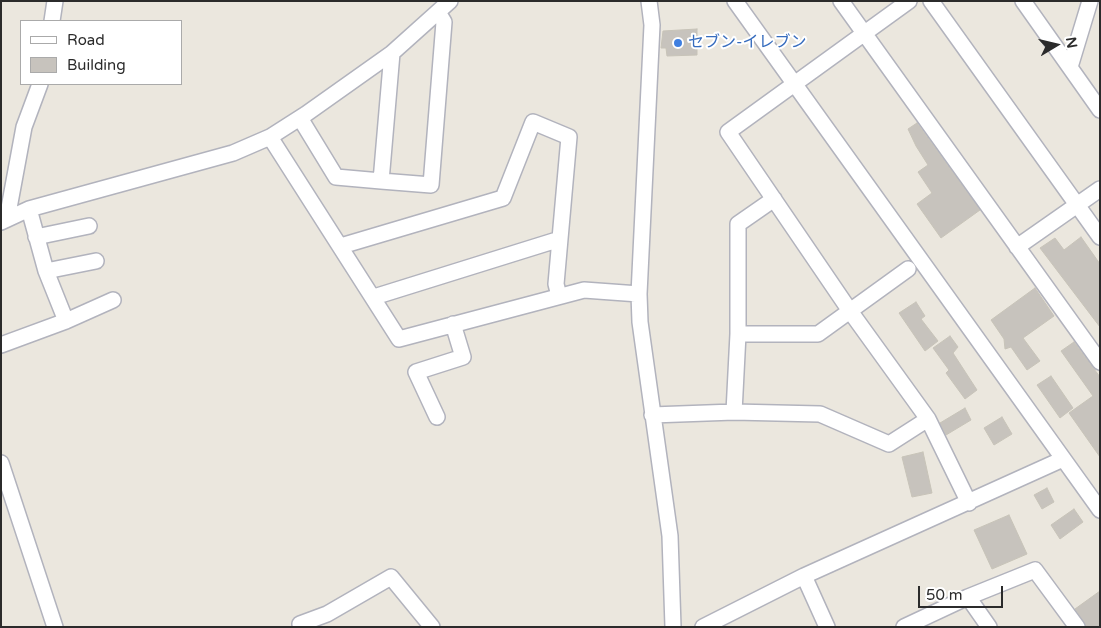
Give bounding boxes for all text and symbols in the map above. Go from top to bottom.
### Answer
legend [20,20,182,85]
north arrow [1031,20,1081,70]
text: Road [67,31,105,49]
place label: セブン-イレブン [688,33,807,53]
text: N [1062,36,1081,49]
marker: セブン-イレブン [672,37,684,49]
text: Building [67,56,126,74]
scale bar [921,576,1006,608]
text: 50 m [926,586,963,604]

